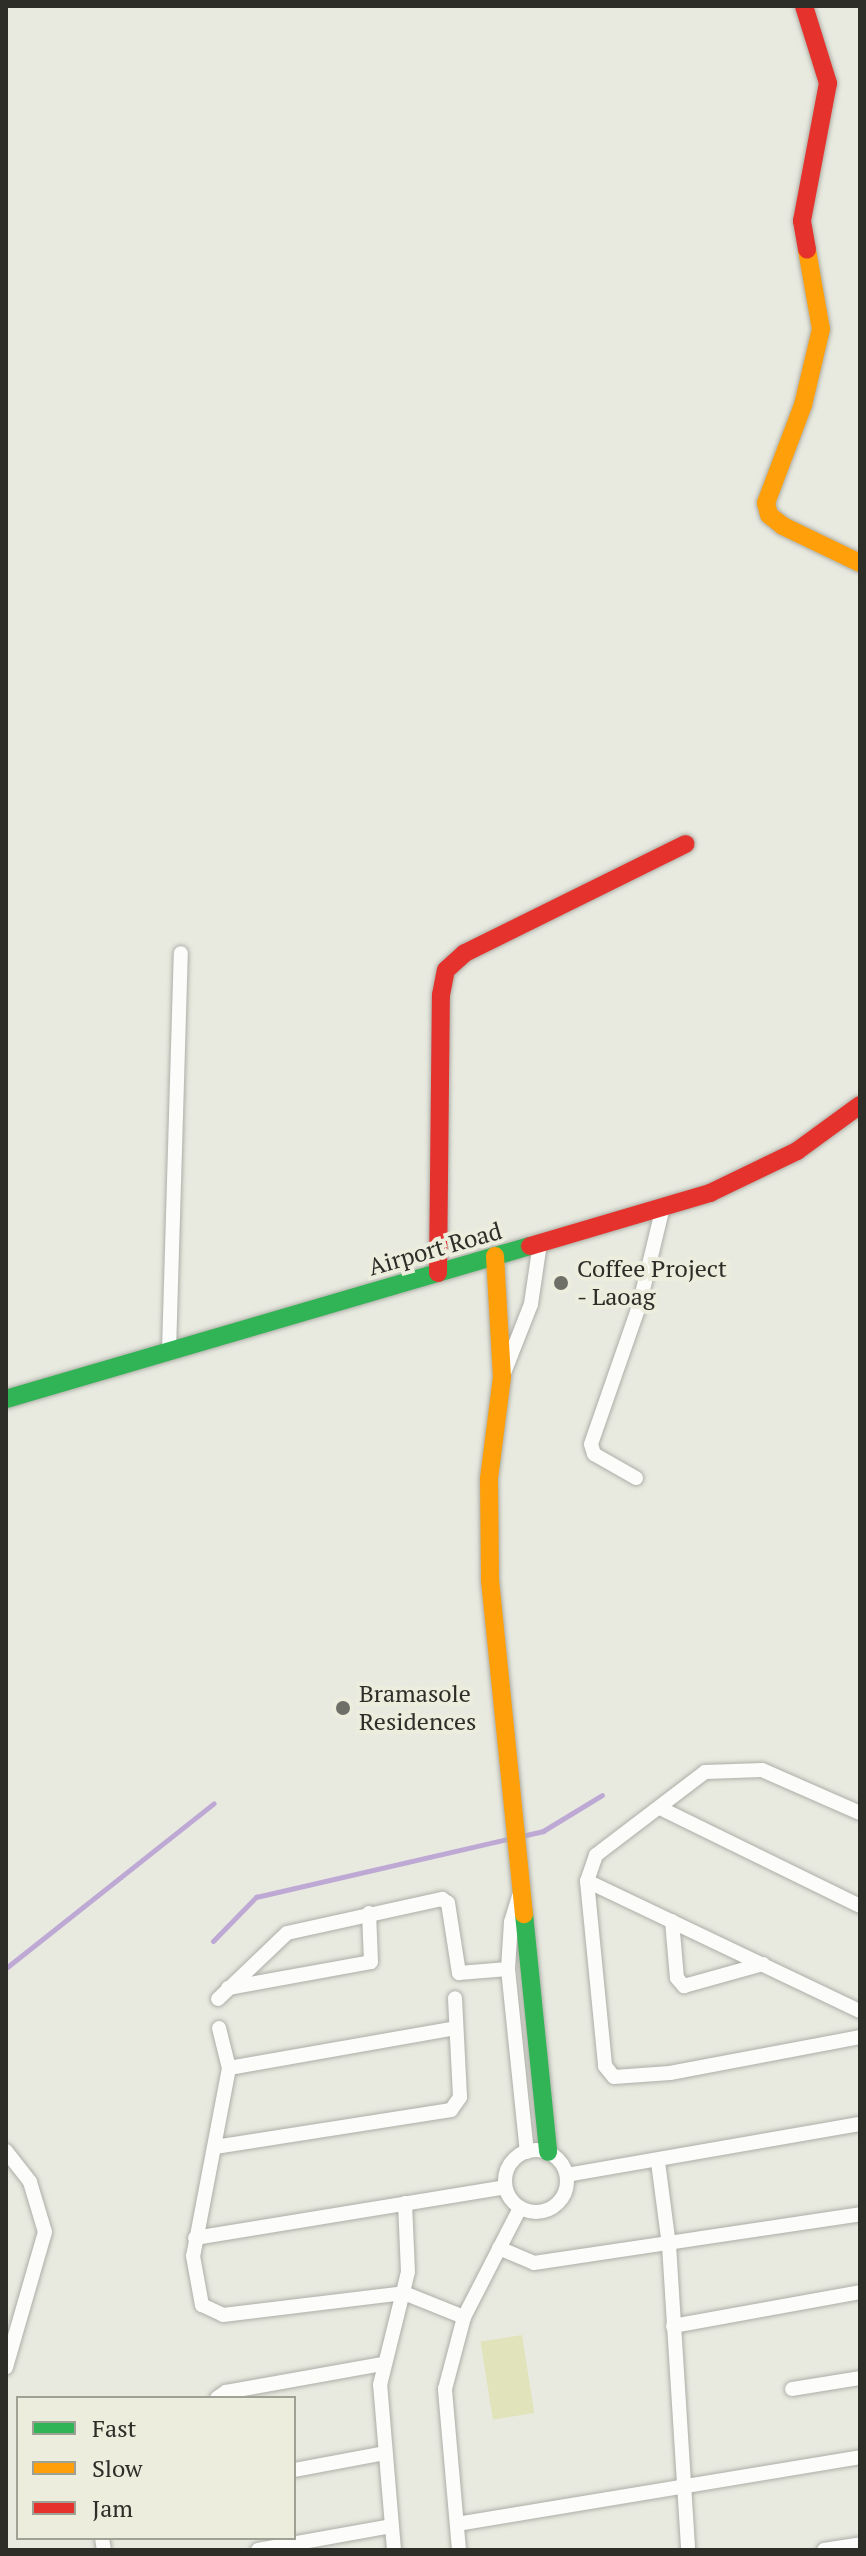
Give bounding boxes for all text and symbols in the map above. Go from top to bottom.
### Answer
street label: Airport Road [365,1216,505,1282]
place label: Coffee Project - Laoag [577,1255,727,1311]
marker: Coffee Project - Laoag [552,1274,570,1292]
place label: Bramasole Residences [359,1680,476,1736]
marker: Bramasole Residences [334,1699,352,1717]
legend [16,2396,296,2540]
text: Fast [92,2412,136,2444]
text: Slow [92,2452,143,2484]
text: Jam [92,2492,133,2524]

